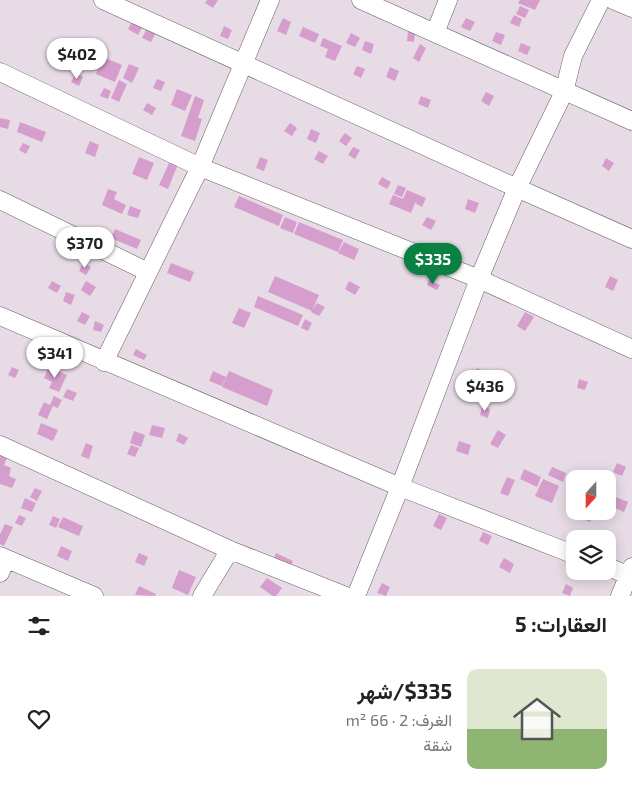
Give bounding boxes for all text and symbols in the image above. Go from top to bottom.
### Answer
pin: $402 [47,38,107,80]
text: $402 [58,44,96,63]
pin: $370 [55,226,115,269]
text: $370 [67,233,103,252]
pin: $335 [403,242,463,285]
text: $335 [415,249,451,268]
pin: $341 [25,336,85,379]
text: $341 [37,343,73,362]
pin: $436 [455,370,515,412]
text: $436 [466,376,504,395]
north arrow [566,470,616,520]
map controls [566,470,616,580]
button: layers [566,530,616,580]
text: العقارات: 5 [515,611,607,636]
icon: filters [25,612,53,640]
text: $335/شهر [357,678,452,703]
icon: home [507,689,567,749]
icon: heart [25,705,53,733]
text: الغرف: 2 · 66 m² [346,710,452,729]
text: شقة [423,735,452,754]

